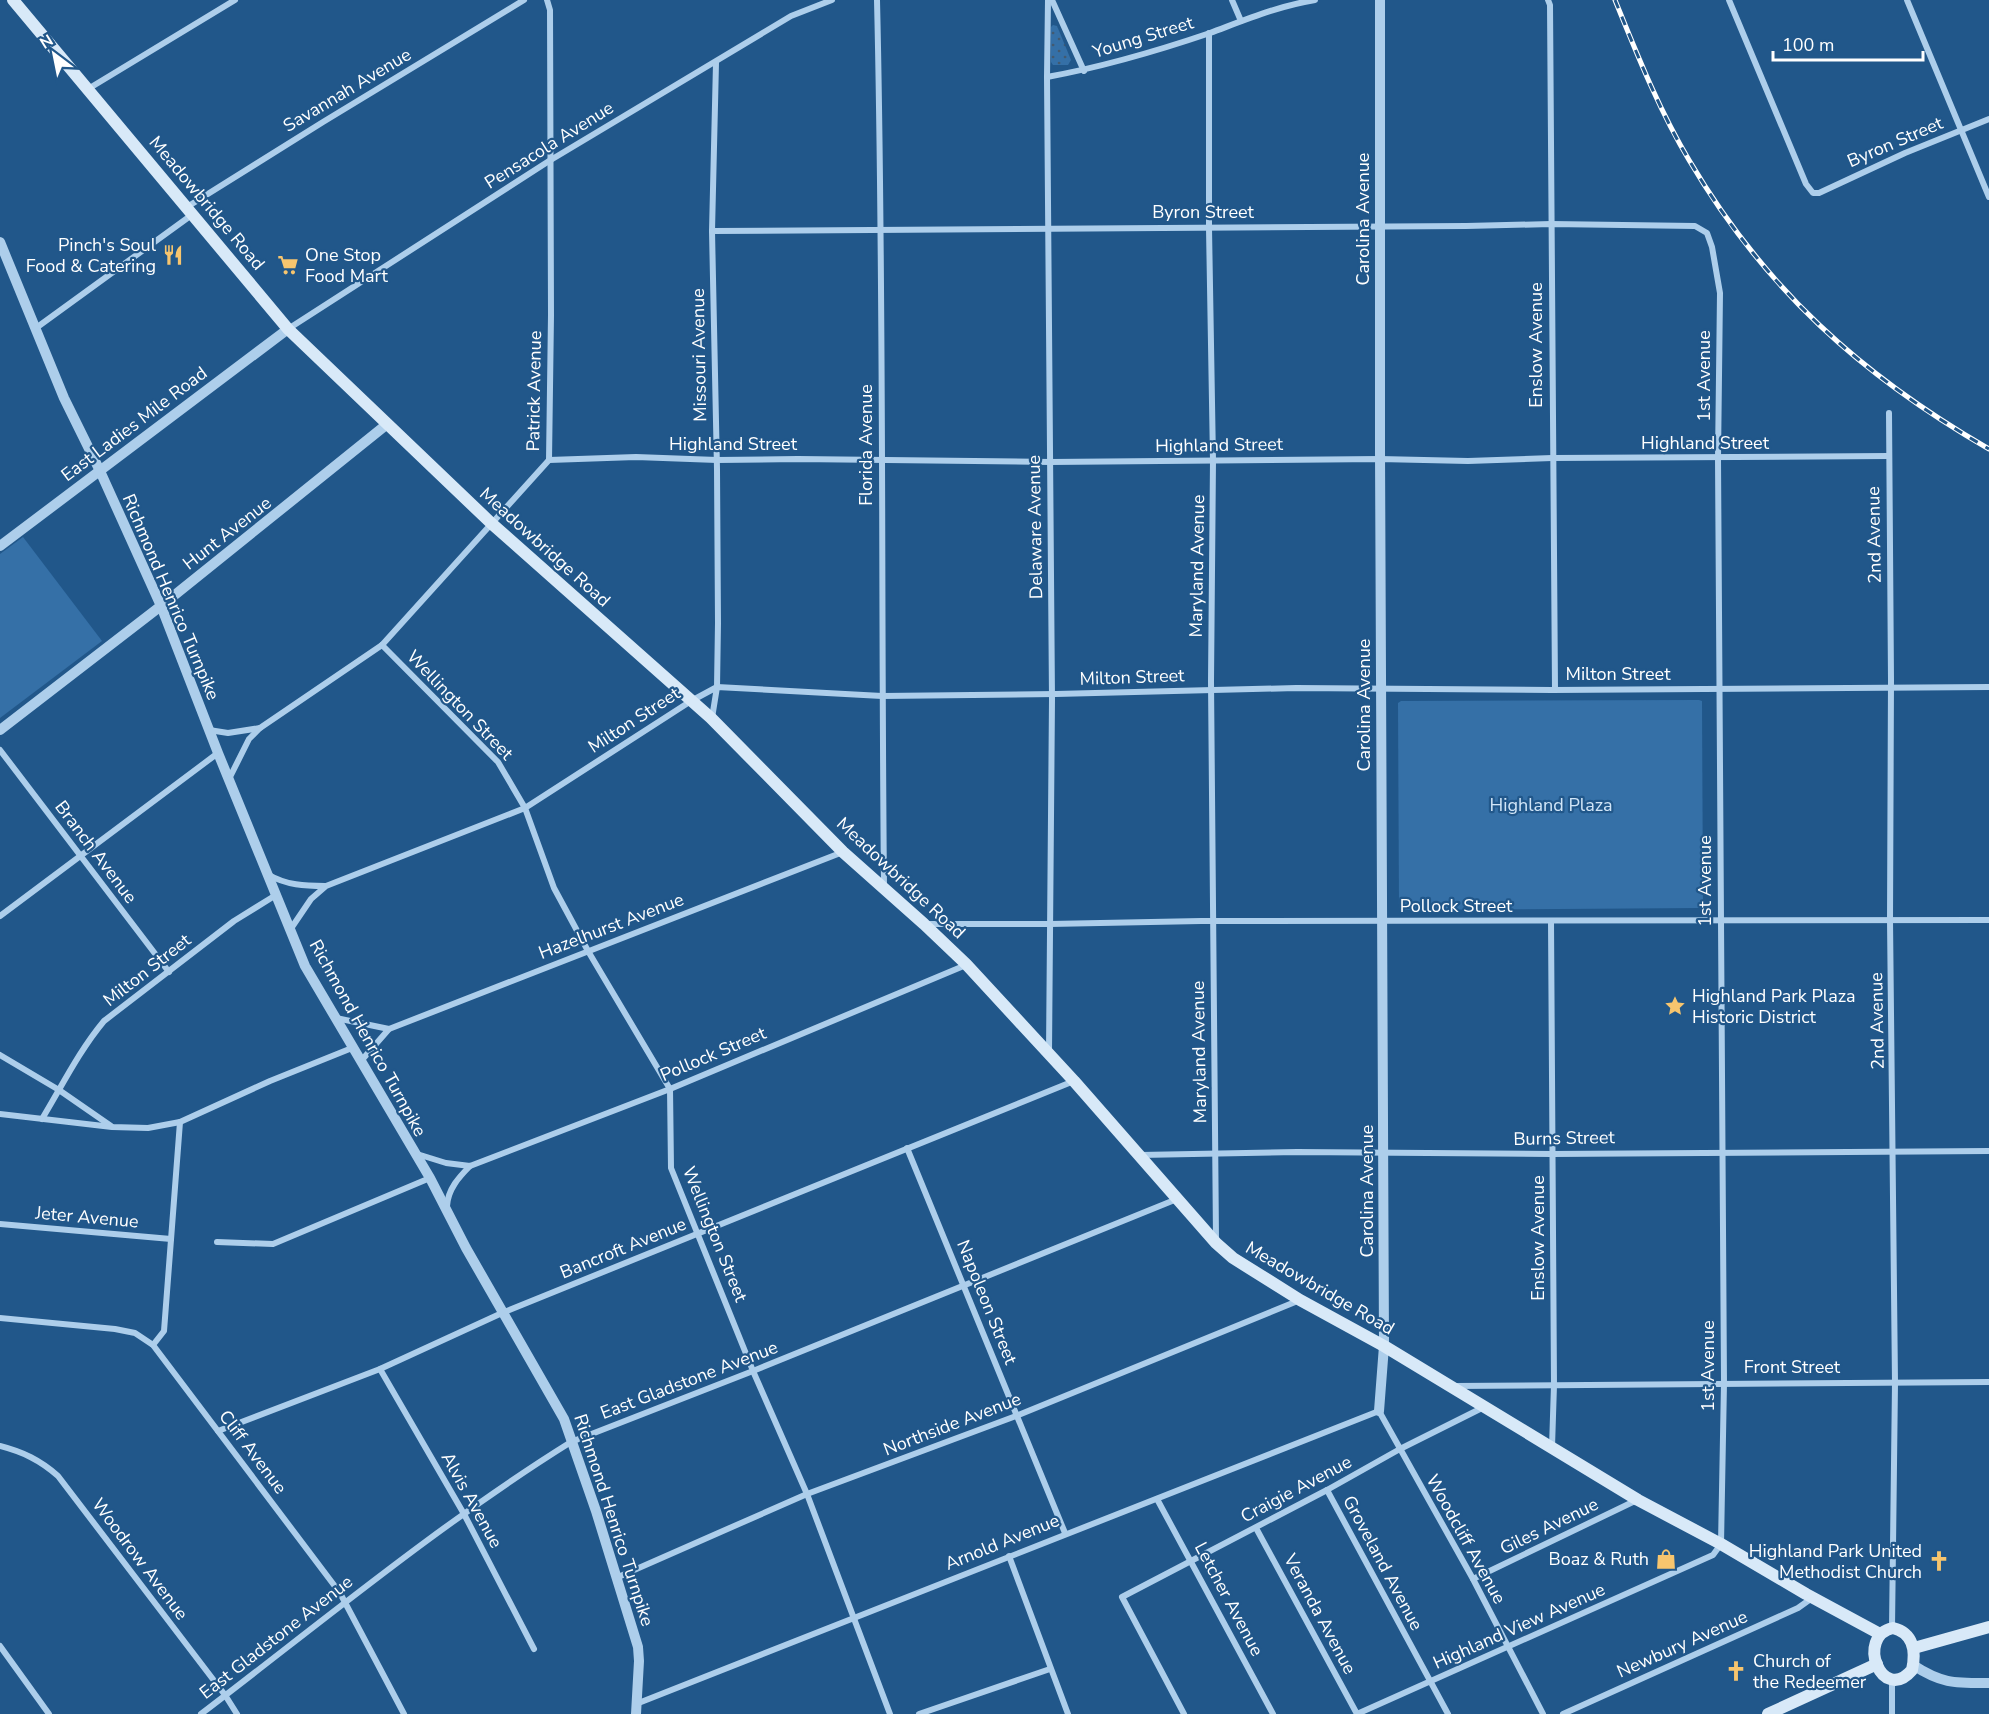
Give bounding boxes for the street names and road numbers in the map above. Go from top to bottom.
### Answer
street label: Young Street [1089,10,1197,64]
street label: Savannah Avenue [279,42,415,138]
street label: Pensacola Avenue [480,96,618,194]
street label: Byron Street [1843,111,1947,173]
street label: Meadowbridge Road [144,131,270,275]
street label: Carolina Avenue [1351,153,1375,285]
street label: Byron Street [1152,200,1255,224]
street label: Enslow Avenue [1524,282,1548,408]
street label: Missouri Avenue [686,288,712,422]
street label: Patrick Avenue [521,330,547,452]
street label: 1st Avenue [1692,330,1716,422]
street label: East Ladies Mile Road [56,361,212,487]
street label: Florida Avenue [854,384,878,506]
street label: Highland Street [1641,431,1770,455]
street label: Highland Street [669,432,798,456]
street label: Highland Street [1155,432,1284,458]
street label: Delaware Avenue [1022,455,1048,599]
street label: Meadowbridge Road [474,482,616,612]
street label: 2nd Avenue [1861,486,1887,584]
street label: Richmond Henrico Turnpike [117,490,225,704]
street label: Hunt Avenue [178,491,276,575]
street label: Maryland Avenue [1184,494,1210,638]
street label: Carolina Avenue [1352,639,1376,771]
street label: Wellington Street [401,645,519,766]
street label: Milton Street [1566,662,1671,686]
street label: Milton Street [1079,663,1186,691]
street label: Milton Street [583,681,685,759]
street label: Branch Avenue [49,796,143,908]
street label: Meadowbridge Road [831,812,971,944]
street label: 1st Avenue [1693,835,1717,927]
street label: Hazelhurst Avenue [535,887,687,965]
street label: Pollock Street [1400,894,1513,918]
street label: Milton Street [98,928,196,1012]
street label: Richmond Henrico Turnpike [304,935,432,1141]
street label: 2nd Avenue [1864,972,1890,1070]
street label: Maryland Avenue [1186,980,1212,1124]
street label: Pollock Street [656,1021,770,1087]
street label: Carolina Avenue [1355,1125,1379,1257]
street label: Burns Street [1513,1125,1616,1151]
street label: Wellington Street [677,1163,753,1306]
street label: Enslow Avenue [1526,1175,1550,1301]
street label: Jeter Avenue [33,1200,140,1233]
street label: Bancroft Avenue [556,1212,690,1284]
street label: Napoleon Street [951,1236,1023,1368]
street label: Meadowbridge Road [1241,1236,1399,1340]
street label: 1st Avenue [1696,1320,1720,1412]
street label: East Gladstone Avenue [597,1335,781,1425]
street label: Front Street [1744,1355,1841,1379]
street label: Northside Avenue [880,1387,1024,1461]
street label: Cliff Avenue [214,1405,292,1499]
street label: Richmond Henrico Turnpike [568,1411,660,1629]
street label: Alvis Avenue [436,1448,508,1552]
street label: Craigie Avenue [1236,1450,1356,1528]
street label: Woodcliff Avenue [1420,1470,1512,1608]
street label: Groveland Avenue [1337,1491,1429,1635]
street label: Giles Avenue [1496,1492,1602,1560]
street label: Woodrow Avenue [86,1493,194,1625]
street label: Arnold Avenue [941,1508,1063,1576]
street label: Letcher Avenue [1189,1538,1269,1660]
street label: Veranda Avenue [1278,1549,1362,1678]
street label: East Gladstone Avenue [194,1570,358,1704]
street label: Highland View Avenue [1429,1577,1609,1675]
street label: Newbury Avenue [1613,1604,1751,1684]

